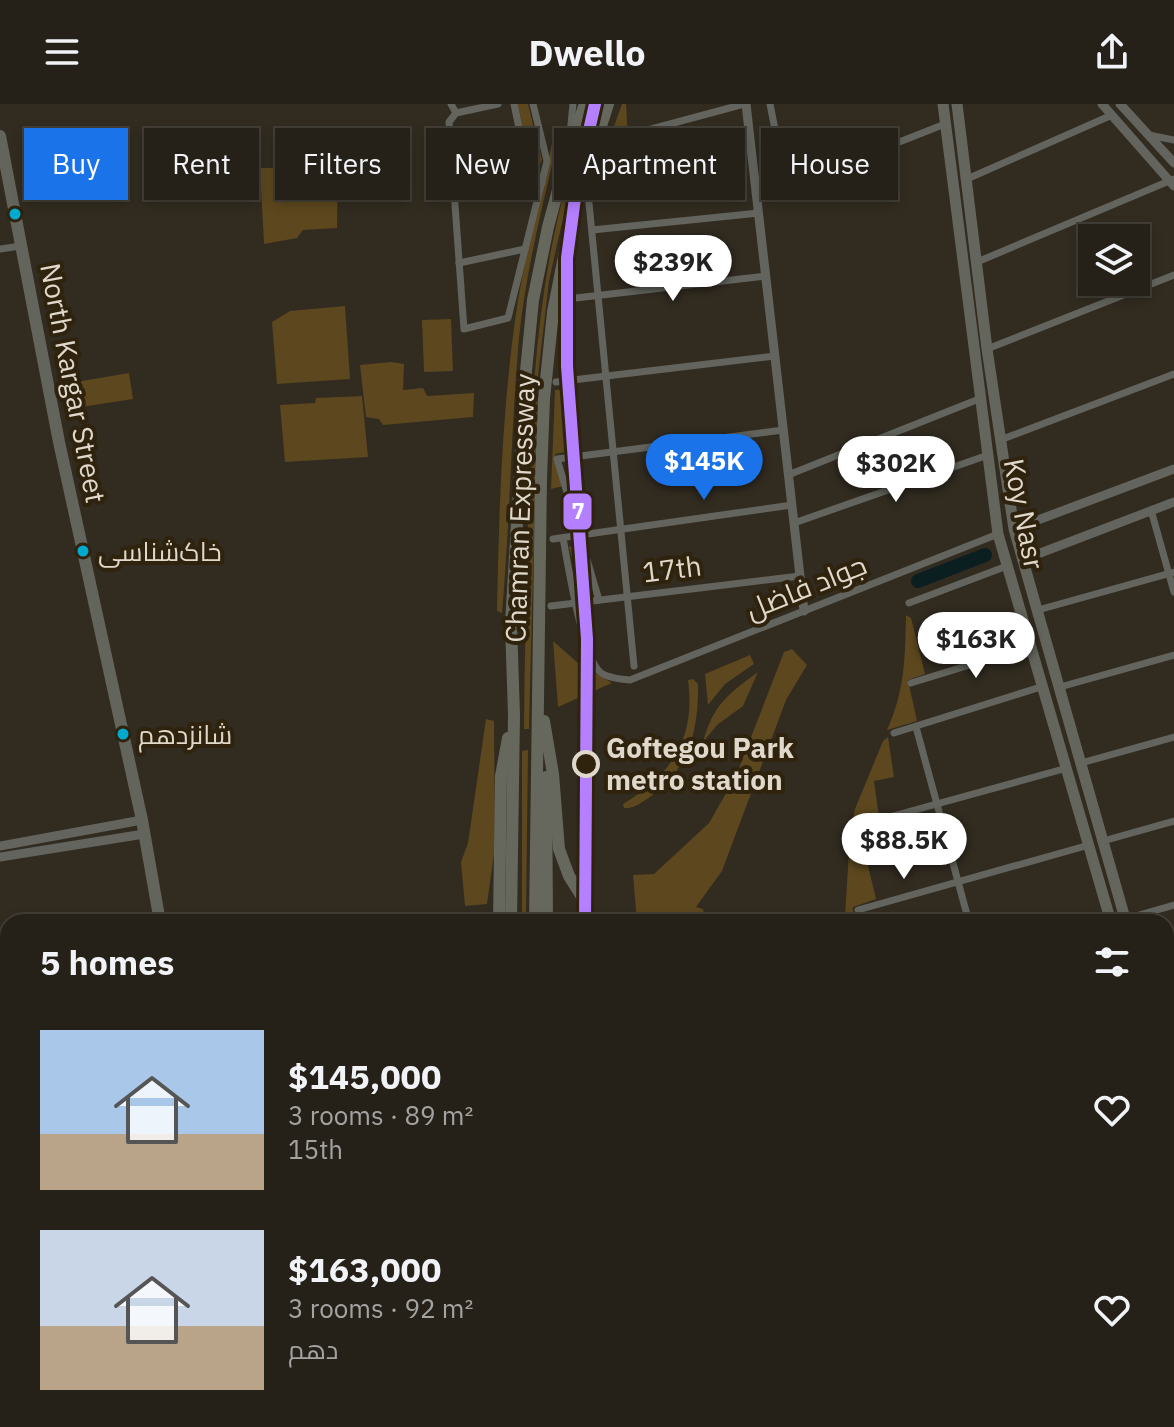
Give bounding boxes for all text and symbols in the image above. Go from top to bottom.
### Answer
text: Dwello [528,29,646,76]
icon: menu [40,30,84,74]
icon: share [1090,30,1134,74]
chip: Buy [24,128,128,200]
chip: Rent [144,128,259,200]
chip: Filters [275,128,410,200]
chip: New [426,128,538,200]
chip: Apartment [554,128,745,200]
chip: House [761,128,898,200]
unlabelled marker [7,206,23,222]
map controls [1078,224,1150,296]
button: layers [1078,224,1150,296]
pin: $239K [617,235,729,303]
text: $239K [633,244,713,278]
street label: North Kargar Street [32,260,115,506]
street label: Chamran Expressway [496,373,543,643]
pin: $145K [648,434,760,502]
pin: $302K [840,436,952,504]
text: $145K [664,443,744,477]
text: $302K [856,445,936,479]
street label: Koy Nasr [996,455,1053,572]
line badge: 7 [562,492,593,531]
text: 7 [571,496,585,525]
place label: خاک‌شناسی [98,534,222,568]
marker: خاک‌شناسی [75,543,91,559]
street label: جواد فاضل [740,546,872,628]
street label: 17th [640,547,704,590]
pin: $163K [920,612,1032,680]
text: $163K [936,621,1016,655]
place label: شانزدهم [138,717,232,753]
marker: شانزدهم [115,726,131,742]
place label: Goftegou Park metro station [606,729,795,798]
marker: Goftegou Park metro station [573,751,599,777]
pin: $88.5K [839,813,969,881]
text: $88.5K [860,822,948,856]
text: 5 homes [40,940,175,984]
icon: filters [1090,940,1134,984]
text: $145,000 [288,1054,441,1098]
icon: home [104,1062,200,1158]
icon: heart [1090,1088,1134,1132]
text: 3 rooms · 89 m² [288,1098,473,1132]
text: 15th [288,1132,343,1166]
text: $163,000 [288,1247,441,1291]
icon: home [104,1262,200,1358]
icon: heart [1090,1288,1134,1332]
text: 3 rooms · 92 m² [288,1291,473,1325]
text: دهم [288,1332,338,1366]

